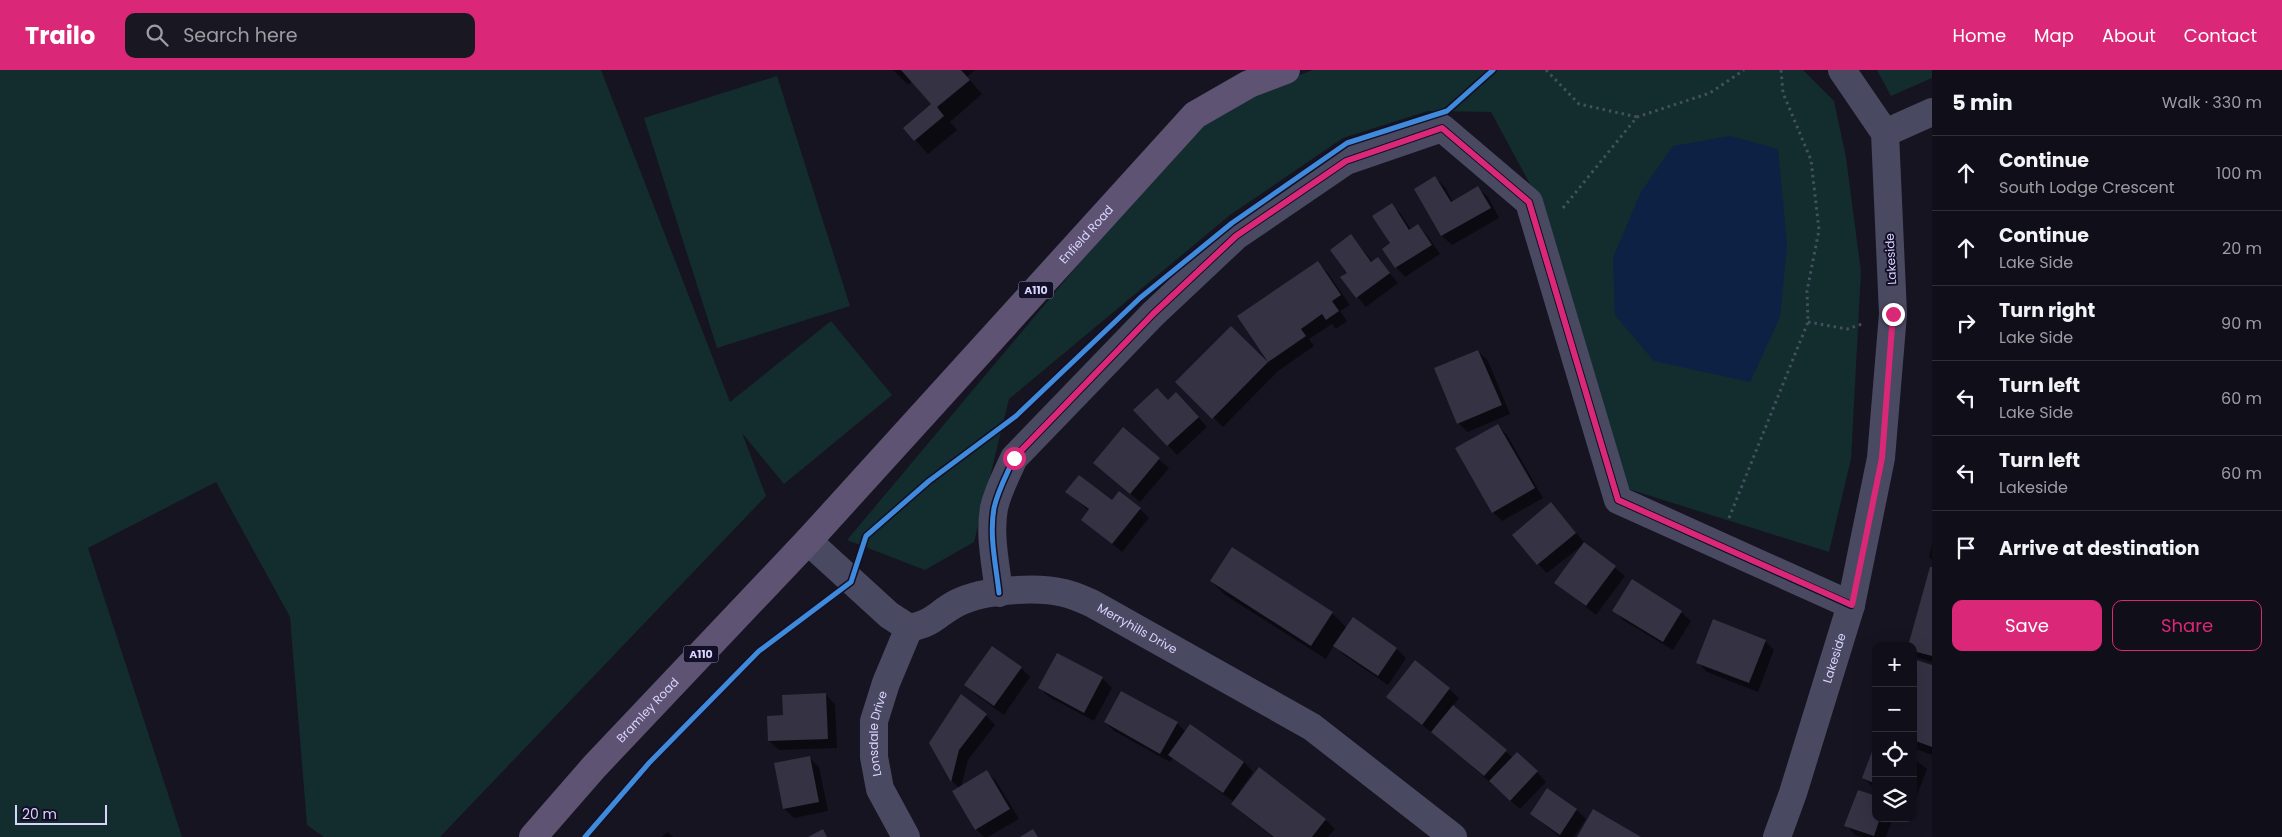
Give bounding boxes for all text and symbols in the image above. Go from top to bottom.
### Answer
search box [125,13,475,58]
text: Trailo [25,19,95,52]
icon: search [143,21,171,49]
text: Search here [183,22,298,49]
text: Home [1952,23,2006,48]
text: Map [2034,23,2074,48]
text: About [2102,23,2156,48]
text: Contact [2184,23,2257,48]
text: 5 min [1952,88,2013,117]
text: Walk · 330 m [2162,91,2262,114]
text: Continue [1999,147,2089,174]
icon: ahead [1952,159,1980,187]
text: 100 m [2216,162,2262,185]
text: South Lodge Crescent [1999,176,2174,199]
street label: Enfield Road [1055,201,1117,267]
text: Continue [1999,222,2089,249]
street label: Lakeside [1881,233,1900,285]
icon: ahead [1952,234,1980,262]
text: 20 m [2222,237,2262,260]
text: Lake Side [1999,251,2073,274]
road number: A110 [1018,282,1054,298]
text: Turn right [1999,297,2095,324]
route end [1882,303,1905,326]
icon: right [1952,309,1980,337]
text: 90 m [2221,312,2262,335]
text: Lake Side [1999,326,2073,349]
text: Turn left [1999,372,2080,399]
icon: left [1952,384,1980,412]
text: 60 m [2221,387,2262,410]
text: Lake Side [1999,401,2073,424]
route start [1003,447,1026,470]
text: Turn left [1999,447,2080,474]
icon: left [1952,459,1980,487]
text: 60 m [2221,462,2262,485]
text: Lakeside [1999,476,2068,499]
icon: arrive [1952,534,1980,562]
text: Arrive at destination [1999,535,2200,562]
street label: Merryhills Drive [1094,599,1181,658]
button: Save [1952,600,2102,651]
button: Share [2112,600,2262,651]
street label: Lakeside [1818,631,1850,685]
map controls [1872,642,1917,822]
button: + [1872,642,1917,687]
road number: A110 [684,646,718,662]
street label: Bramley Road [612,674,682,746]
button: − [1872,687,1917,732]
street label: Lonsdale Drive [865,688,891,778]
button: locate [1872,732,1917,777]
button: layers [1872,777,1917,822]
scale bar [15,802,108,825]
text: 20 m [22,804,57,824]

